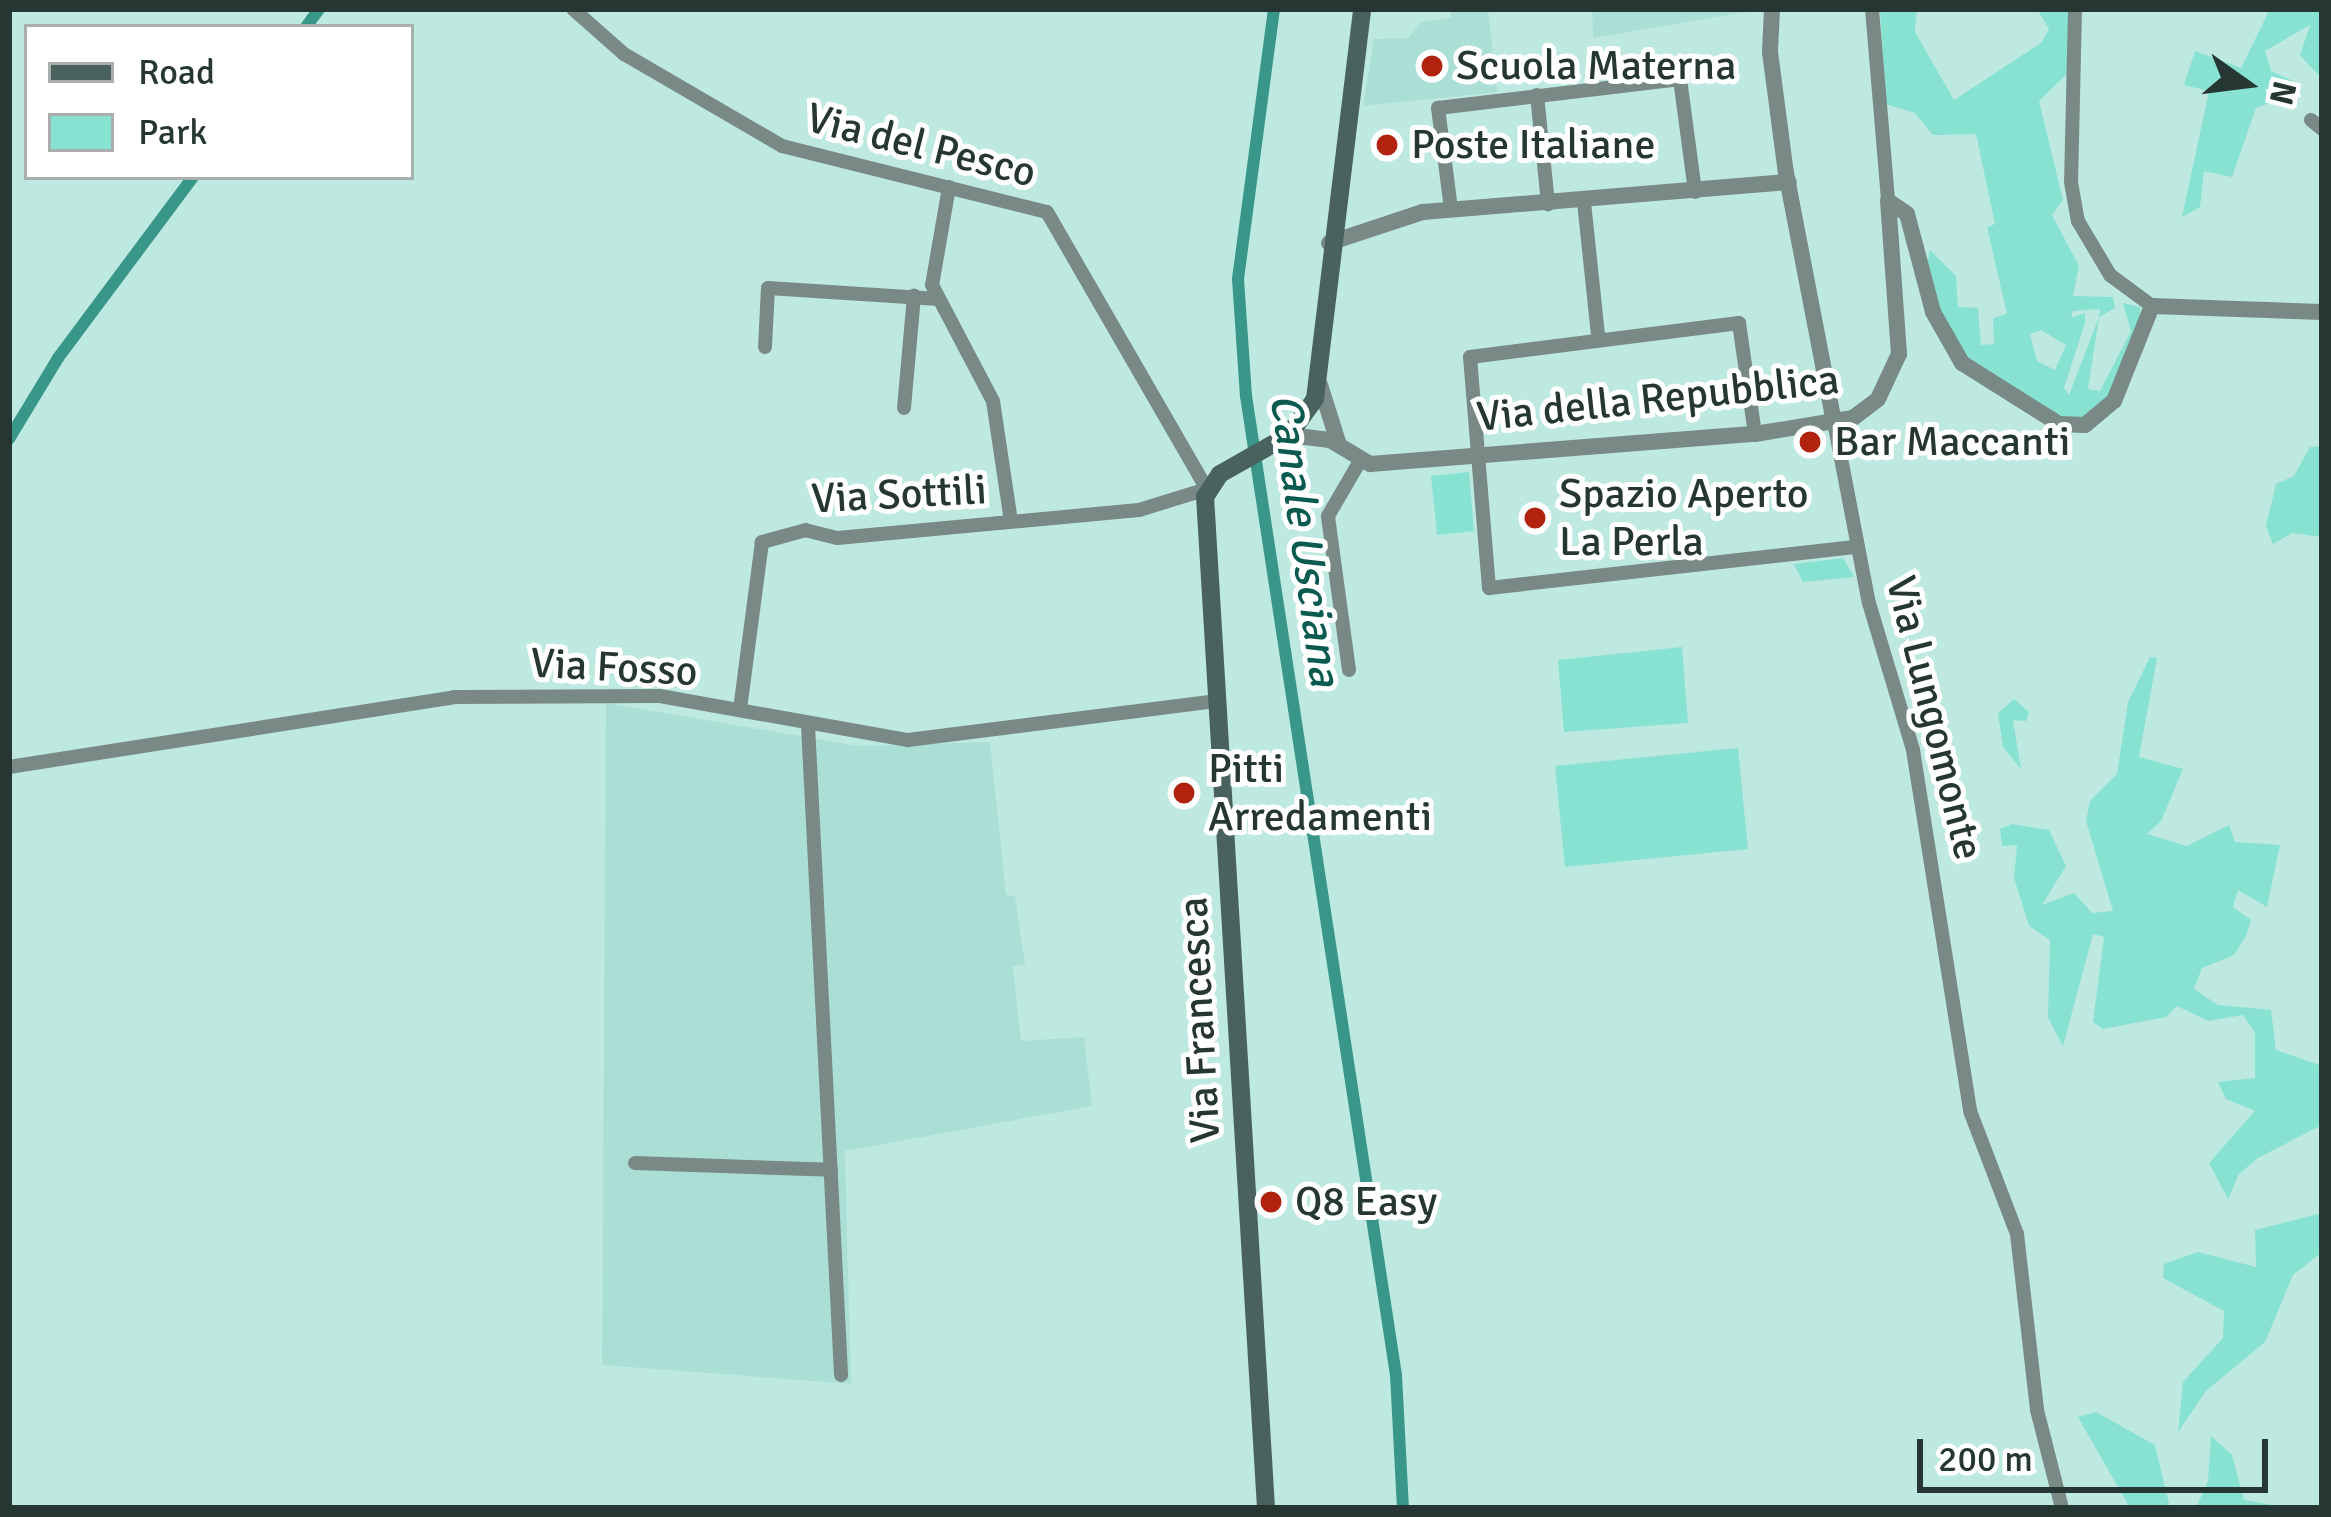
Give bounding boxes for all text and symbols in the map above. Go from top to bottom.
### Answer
legend [24,24,414,180]
north arrow [2187,24,2307,144]
place label: Scuola Materna [1456,41,1737,91]
text: Road [138,50,215,95]
marker: Scuola Materna [1419,53,1445,79]
text: N [2260,77,2305,109]
street label: Via del Pesco [801,93,1041,199]
text: Park [138,110,207,155]
place label: Poste Italiane [1411,120,1656,170]
marker: Poste Italiane [1374,132,1400,158]
street label: Via della Repubblica [1474,355,1842,443]
water label: Canale Usciana [1258,390,1352,690]
place label: Bar Maccanti [1834,417,2070,467]
marker: Bar Maccanti [1797,429,1823,455]
street label: Via Sottili [810,465,988,525]
place label: Spazio Aperto La Perla [1559,469,1809,568]
marker: Spazio Aperto La Perla [1522,505,1548,531]
street label: Via Lungomonte [1874,571,1994,865]
street label: Via Fosso [529,638,699,698]
place label: Pitti Arredamenti [1208,744,1432,842]
marker: Pitti Arredamenti [1171,780,1197,806]
street label: Via Francesca [1168,896,1232,1144]
place label: Q8 Easy [1295,1177,1437,1227]
marker: Q8 Easy [1258,1189,1284,1215]
scale bar [1923,1415,2274,1489]
text: 200 m [1938,1437,2033,1482]

